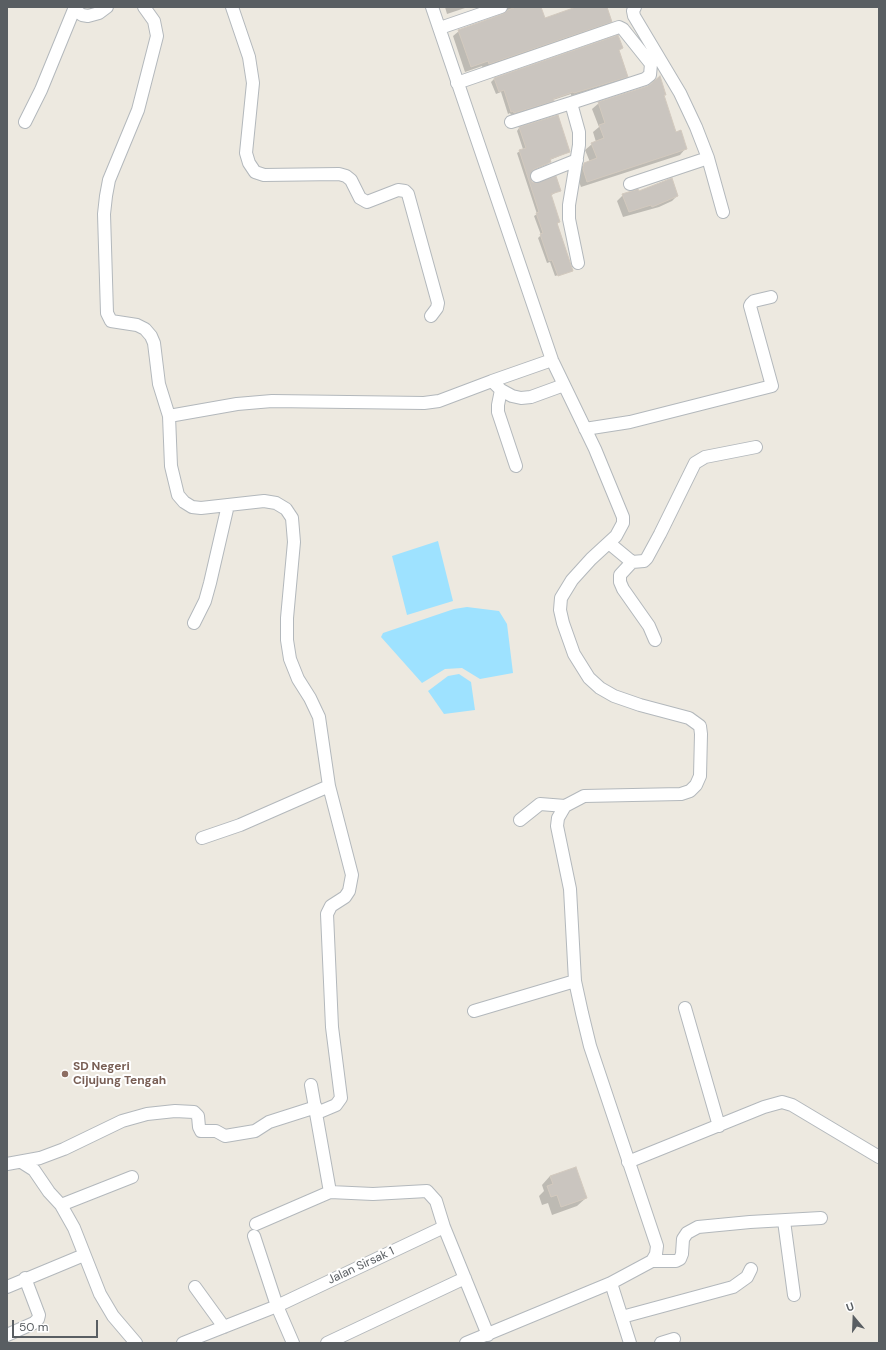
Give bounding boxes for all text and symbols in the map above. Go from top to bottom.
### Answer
place label: SD Negeri Cijujung Tengah [73,1060,166,1088]
marker: SD Negeri Cijujung Tengah [60,1069,70,1079]
street label: Jalan Sirsak 1 [325,1244,397,1288]
north arrow [834,1298,874,1338]
text: U [844,1299,856,1315]
scale bar [14,1312,100,1338]
text: 50 m [19,1319,48,1335]

